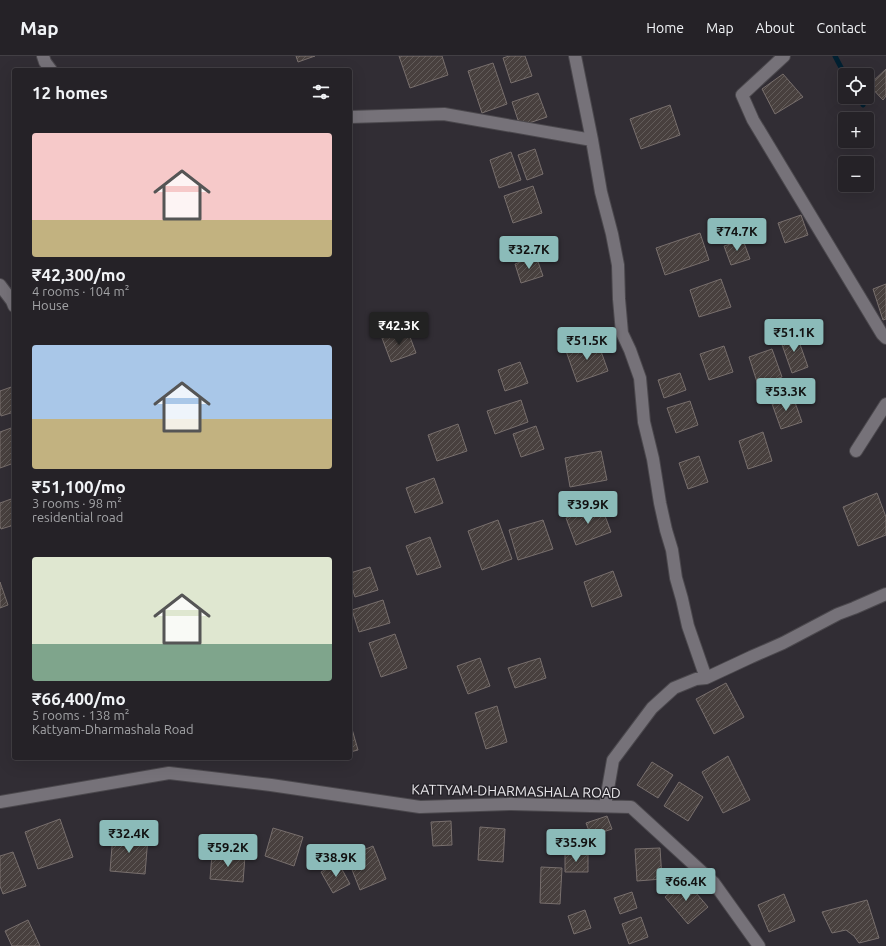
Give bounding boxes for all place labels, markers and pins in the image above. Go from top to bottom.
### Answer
pin: ₹74.7K [704,218,770,252]
pin: ₹32.7K [496,236,562,270]
pin: ₹42.3K [366,312,432,346]
pin: ₹51.1K [761,319,827,353]
pin: ₹51.5K [554,327,620,361]
pin: ₹53.3K [753,378,819,412]
pin: ₹39.9K [555,491,621,525]
pin: ₹32.4K [96,820,162,854]
pin: ₹35.9K [543,829,609,863]
pin: ₹59.2K [195,834,261,868]
pin: ₹38.9K [303,844,369,878]
pin: ₹66.4K [653,868,719,902]

